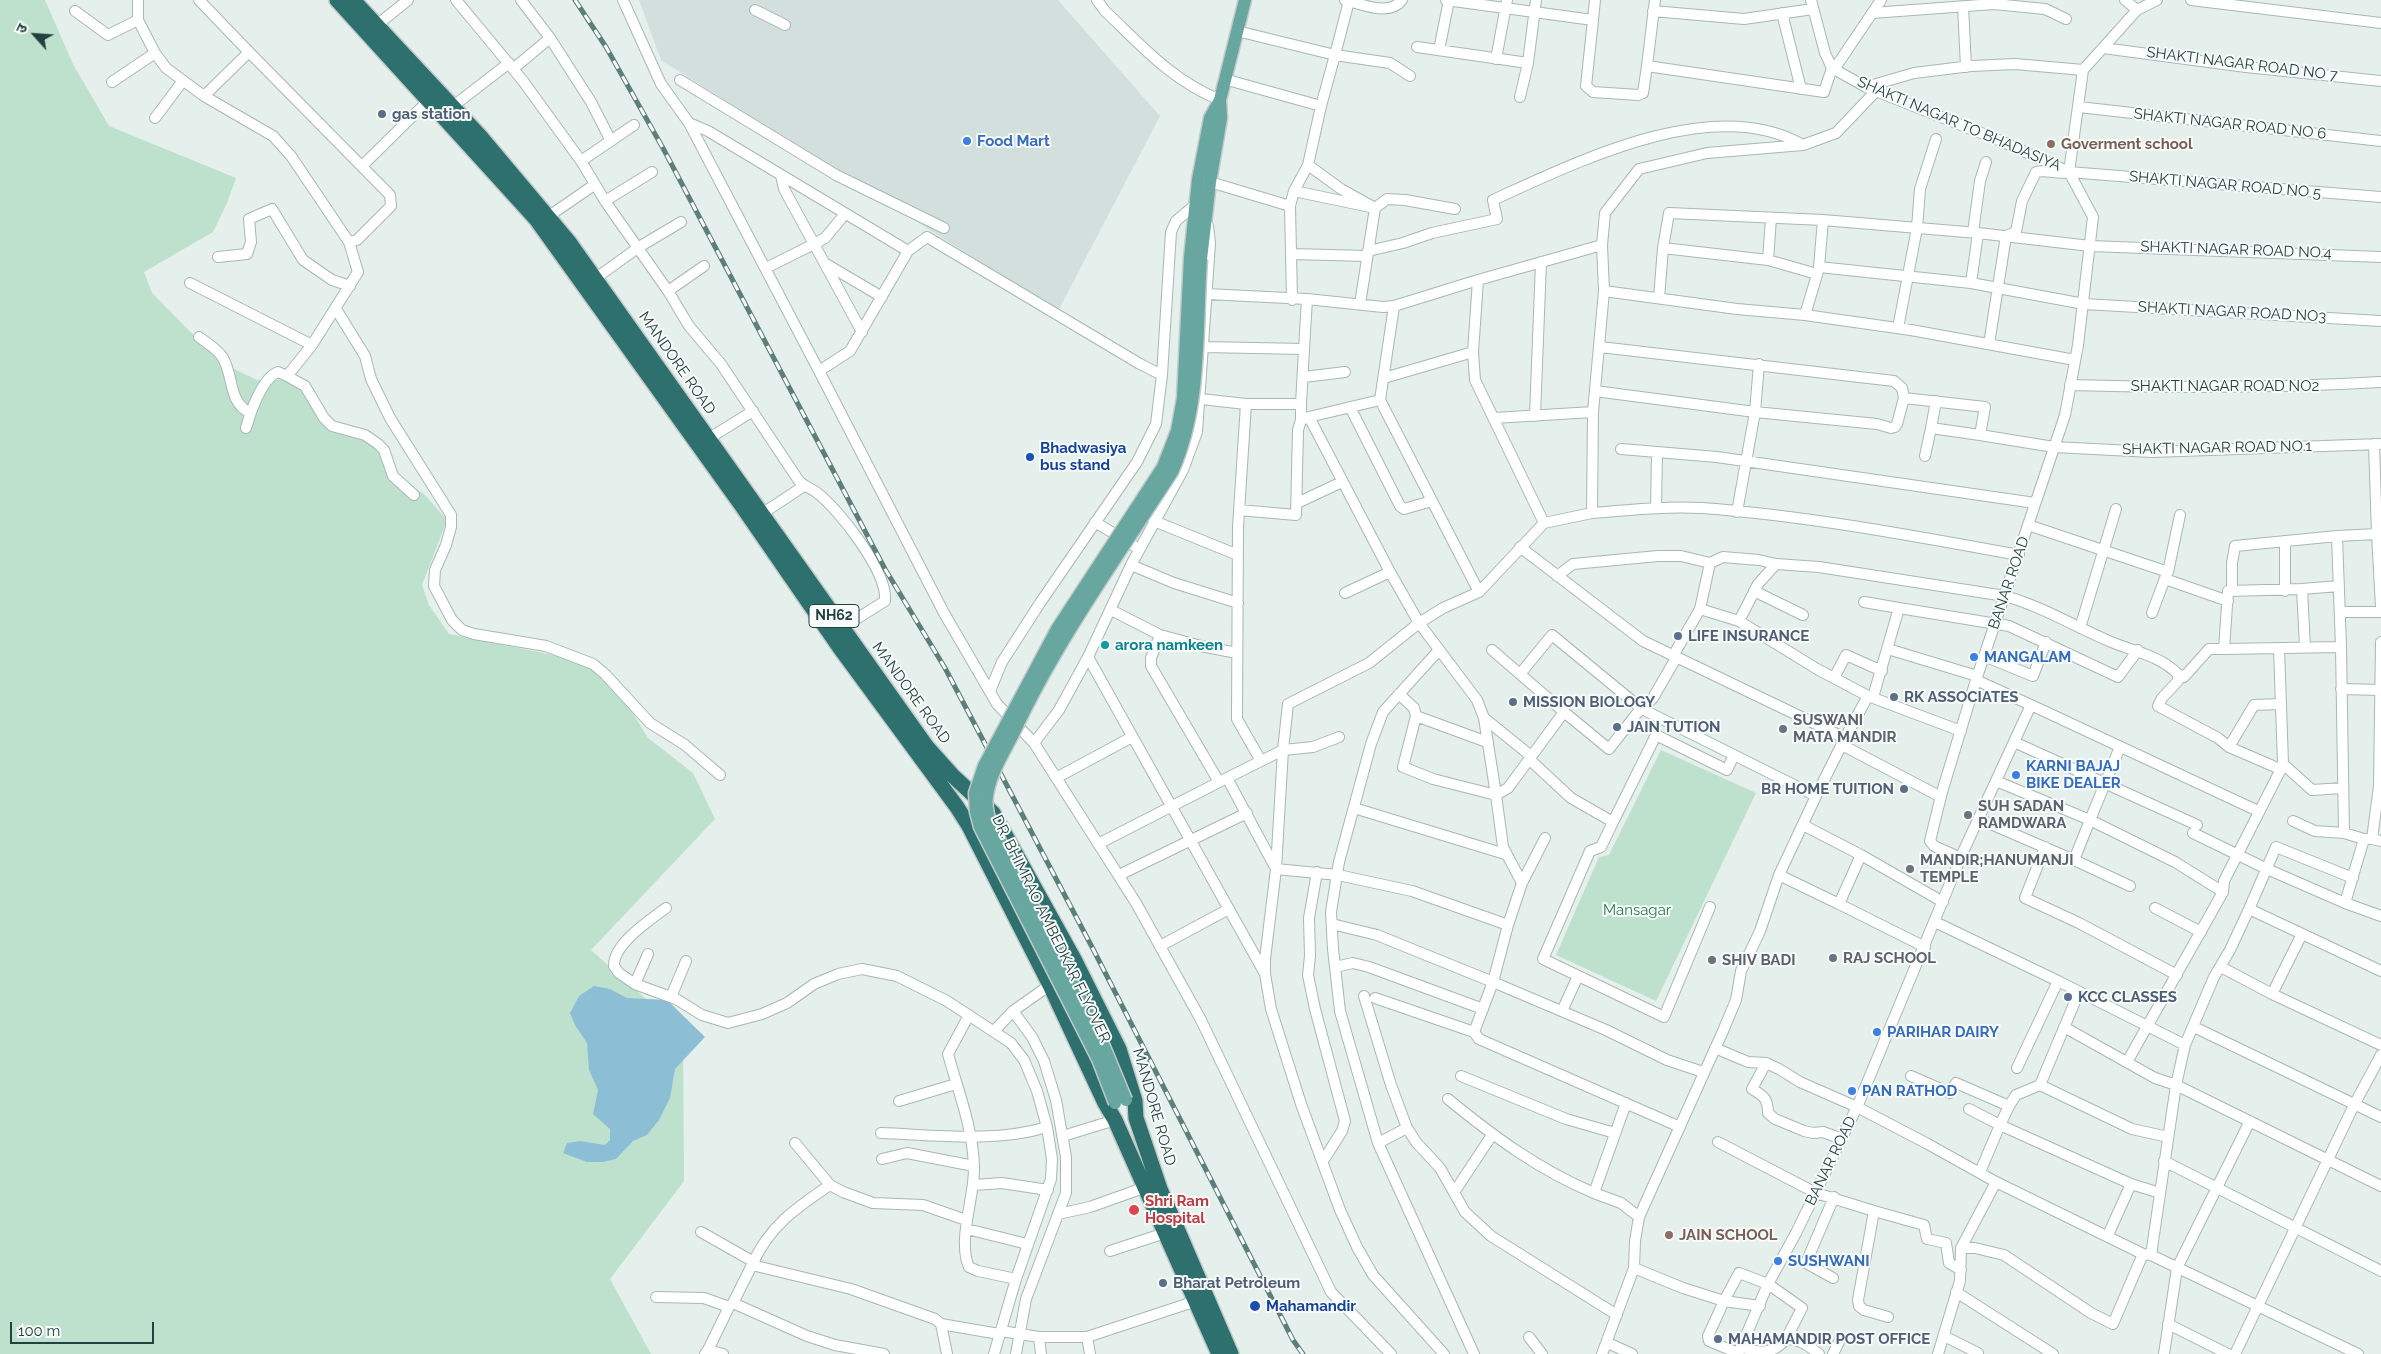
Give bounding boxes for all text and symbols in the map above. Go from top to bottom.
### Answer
north arrow [10,10,60,60]
text: उ [13,21,31,36]
street label: SHAKTI NAGAR ROAD NO 7 [2145,43,2339,85]
street label: SHAKTI NAGAR TO BHADASIYA [1854,73,2064,175]
place label: gas station [392,105,471,123]
street label: SHAKTI NAGAR ROAD NO 6 [2133,105,2327,143]
marker: gas station [376,108,388,120]
place label: Food Mart [977,132,1050,150]
marker: Food Mart [961,135,973,147]
place label: Goverment school [2061,135,2193,153]
marker: Goverment school [2045,138,2057,150]
street label: SHAKTI NAGAR ROAD NO 5 [2128,168,2322,202]
street label: SHAKTI NAGAR ROAD NO.4 [2140,238,2332,262]
street label: SHAKTI NAGAR ROAD NO3 [2137,298,2327,326]
street label: MANDORE ROAD [635,308,719,418]
street label: SHAKTI NAGAR ROAD NO2 [2131,377,2319,395]
street label: SHAKTI NAGAR ROAD NO.1 [2122,437,2312,459]
place label: Bhadwasiya bus stand [1040,439,1126,474]
marker: Bhadwasiya bus stand [1024,451,1036,463]
street label: BANAR ROAD [1985,534,2033,632]
road number: NH62 [809,604,859,628]
place label: LIFE INSURANCE [1688,627,1809,645]
marker: LIFE INSURANCE [1672,630,1684,642]
place label: arora namkeen [1115,636,1223,654]
street label: MANDORE ROAD [868,639,954,747]
marker: arora namkeen [1099,639,1111,651]
place label: MANGALAM [1984,648,2071,666]
marker: MANGALAM [1968,651,1980,663]
place label: RK ASSOCIATES [1904,688,2018,706]
marker: RK ASSOCIATES [1888,691,1900,703]
place label: MISSION BIOLOGY [1523,693,1655,711]
marker: MISSION BIOLOGY [1507,696,1519,708]
place label: SUSWANI MATA MANDIR [1793,711,1897,746]
place label: JAIN TUTION [1627,718,1720,736]
marker: JAIN TUTION [1611,721,1623,733]
marker: SUSWANI MATA MANDIR [1777,723,1789,735]
place label: KARNI BAJAJ BIKE DEALER [2026,757,2121,792]
marker: KARNI BAJAJ BIKE DEALER [2010,769,2022,781]
place label: BR HOME TUITION [1761,780,1894,798]
marker: BR HOME TUITION [1898,783,1910,795]
place label: SUH SADAN RAMDWARA [1978,797,2066,832]
marker: SUH SADAN RAMDWARA [1962,809,1974,821]
street label: DR. BHIMRAO AMBEDKAR FLYOVER [988,812,1114,1046]
place label: MANDIR;HANUMANJI TEMPLE [1920,851,2073,886]
marker: MANDIR;HANUMANJI TEMPLE [1904,863,1916,875]
park label: Mansagar [1603,901,1671,919]
place label: RAJ SCHOOL [1843,949,1936,967]
place label: SHIV BADI [1722,951,1795,969]
marker: RAJ SCHOOL [1827,952,1839,964]
marker: SHIV BADI [1706,954,1718,966]
place label: KCC CLASSES [2078,988,2177,1006]
marker: KCC CLASSES [2062,991,2074,1003]
place label: PARIHAR DAIRY [1887,1023,1999,1041]
marker: PARIHAR DAIRY [1871,1026,1883,1038]
street label: MANDORE ROAD [1129,1046,1179,1168]
place label: PAN RATHOD [1862,1082,1957,1100]
marker: PAN RATHOD [1846,1085,1858,1097]
street label: BANAR ROAD [1802,1114,1860,1208]
place label: Shri Ram Hospital [1145,1192,1209,1227]
marker: Shri Ram Hospital [1127,1203,1141,1217]
place label: JAIN SCHOOL [1679,1226,1778,1244]
marker: JAIN SCHOOL [1663,1229,1675,1241]
place label: SUSHWANI [1788,1252,1870,1270]
marker: SUSHWANI [1772,1255,1784,1267]
place label: Bharat Petroleum [1173,1274,1300,1292]
marker: Bharat Petroleum [1157,1277,1169,1289]
place label: Mahamandir [1266,1297,1356,1315]
marker: Mahamandir [1248,1299,1262,1313]
scale bar [12,1312,156,1344]
text: 100 m [18,1322,60,1340]
place label: MAHAMANDIR POST OFFICE [1728,1330,1930,1348]
marker: MAHAMANDIR POST OFFICE [1712,1333,1724,1345]

